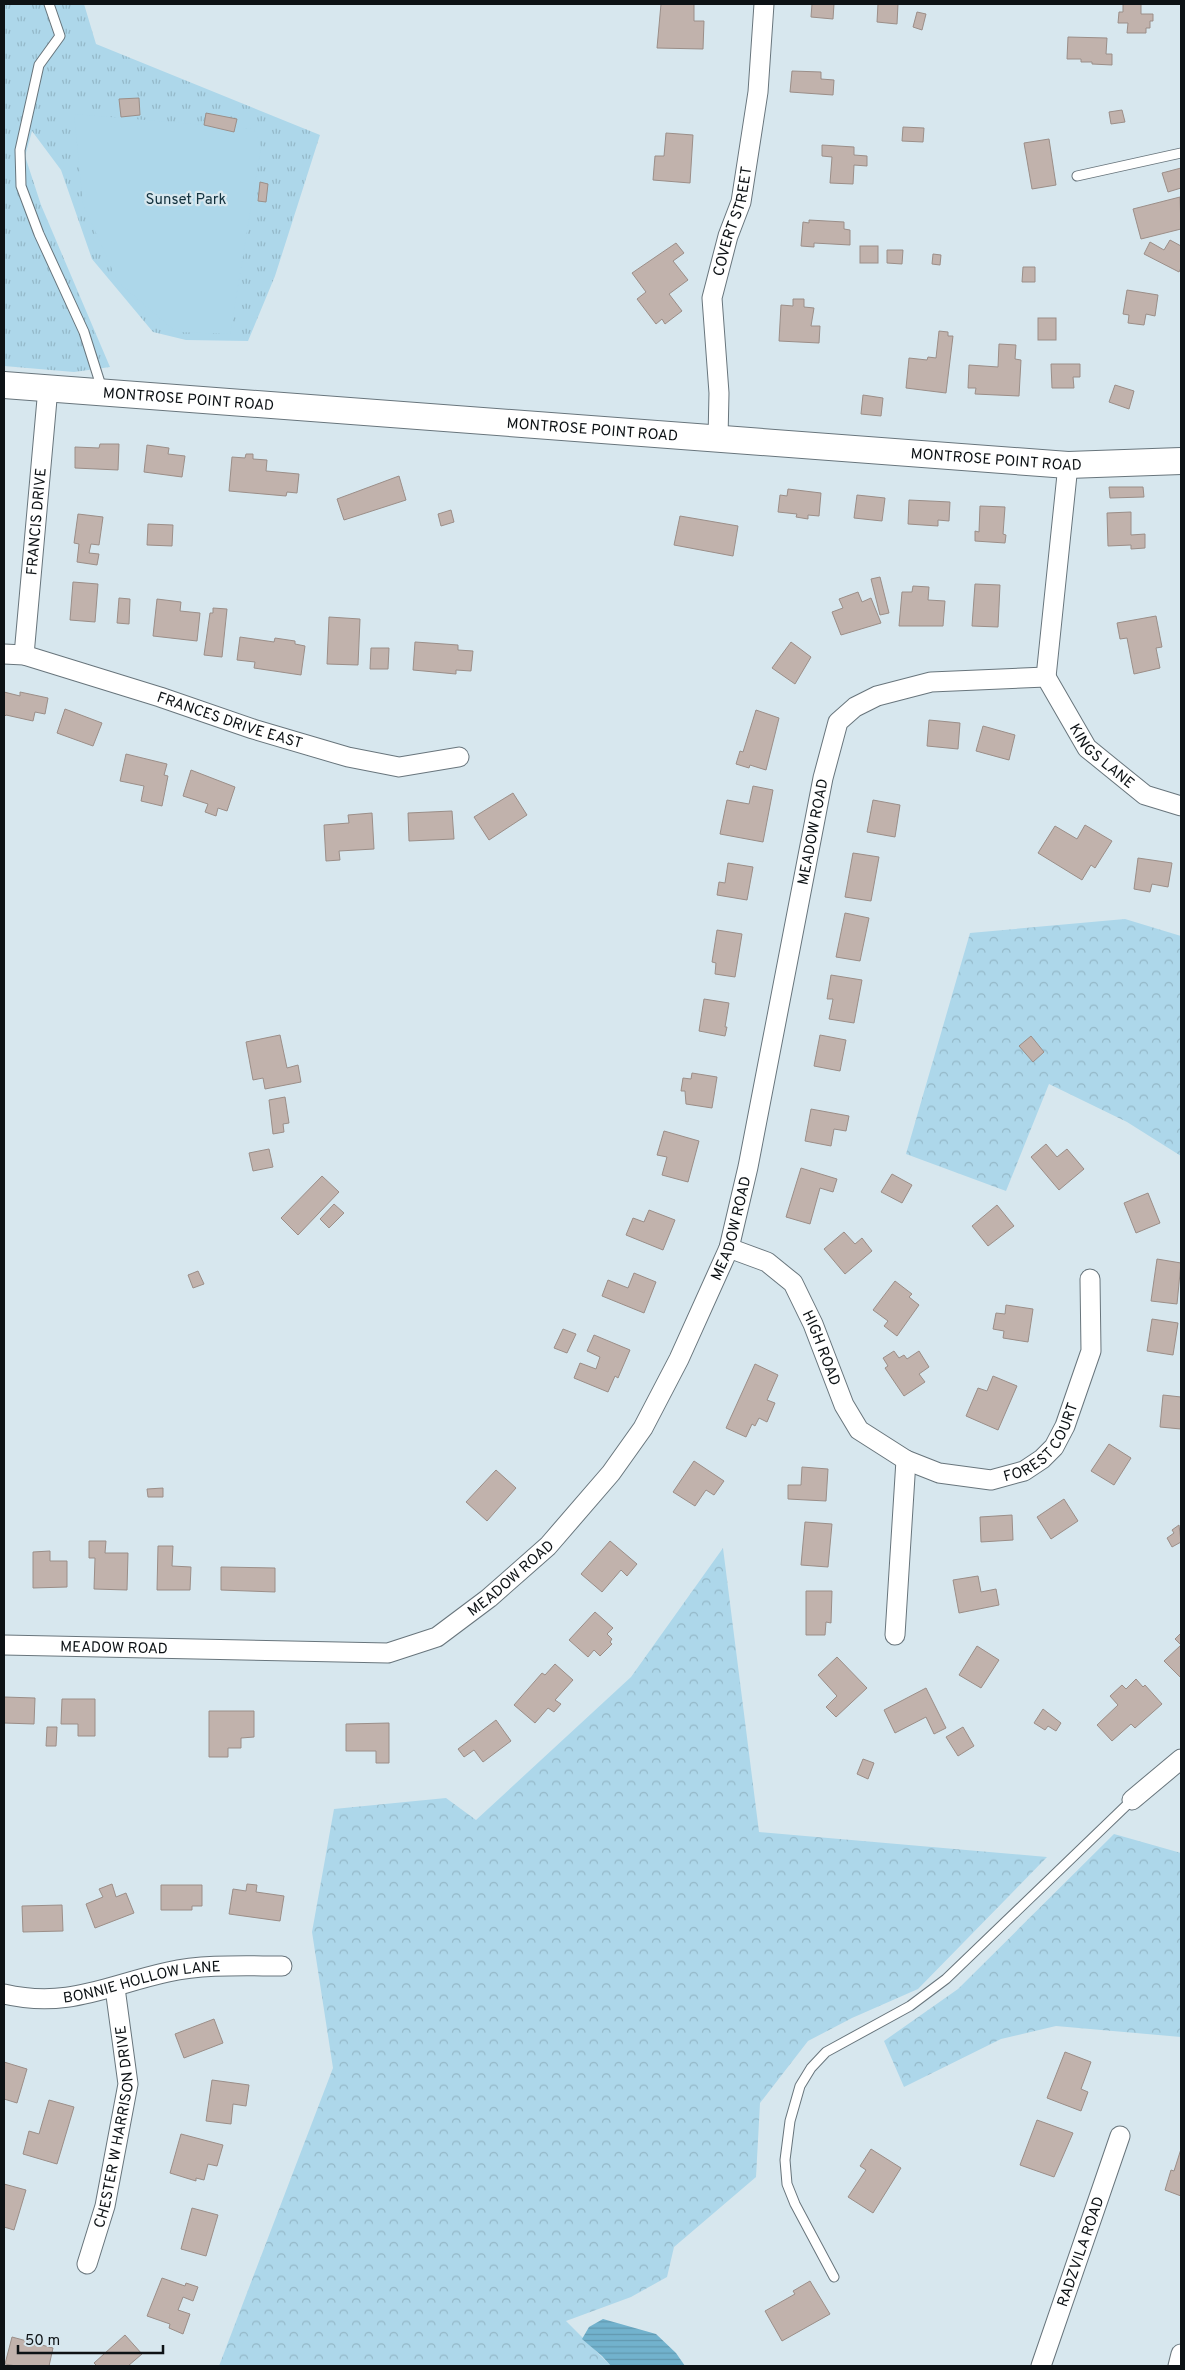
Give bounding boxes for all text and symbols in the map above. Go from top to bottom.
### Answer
street label: COVERT STREET [710,165,757,278]
park label: Sunset Park [146,191,226,210]
street label: MONTROSE POINT ROAD [102,384,275,416]
street label: MONTROSE POINT ROAD [506,415,679,447]
street label: MONTROSE POINT ROAD [910,445,1082,476]
street label: FRANCIS DRIVE [23,467,52,576]
street label: FRANCES DRIVE EAST [154,689,305,754]
street label: KINGS LANE [1064,721,1138,794]
street label: MEADOW ROAD [795,777,834,887]
street label: MEADOW ROAD [708,1175,756,1284]
street label: HIGH ROAD [797,1308,844,1389]
street label: FOREST COURT [1001,1400,1083,1487]
street label: MEADOW ROAD [465,1537,559,1622]
street label: MEADOW ROAD [60,1638,168,1659]
street label: BONNIE HOLLOW LANE [62,1958,221,2009]
street label: CHESTER W HARRISON DRIVE [91,2024,139,2231]
street label: RADZVILA ROAD [1054,2194,1109,2310]
scale bar [18,2322,162,2354]
text: 50 m [25,2332,60,2351]

